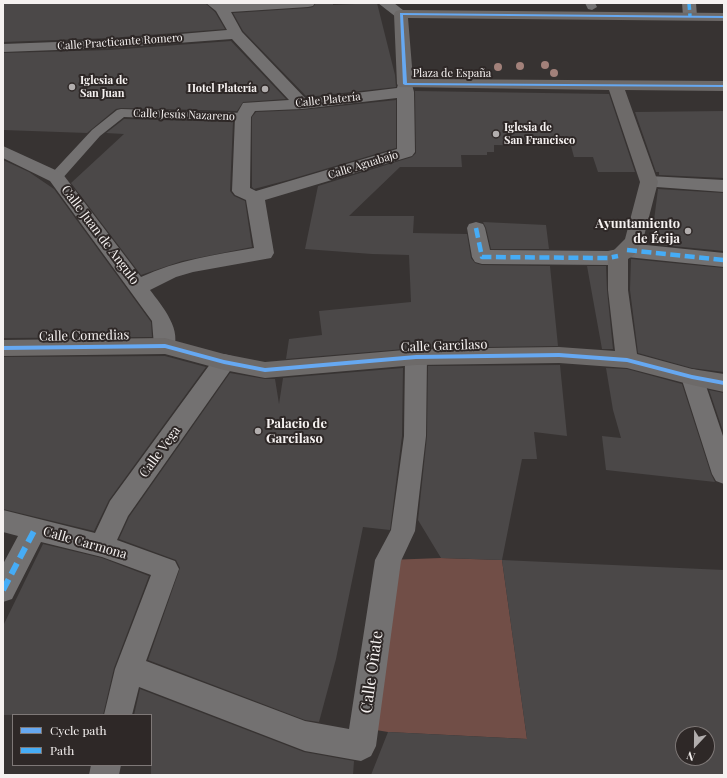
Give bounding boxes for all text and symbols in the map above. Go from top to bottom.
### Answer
street label: Calle Practicante Romero [57,31,183,53]
street label: Plaza de España [413,67,491,81]
place label: Iglesia de San Juan [80,74,128,100]
marker: Iglesia de San Juan [67,82,77,92]
place label: Hotel Platería [187,82,257,96]
marker: Hotel Platería [260,84,270,94]
street label: Calle Platería [295,90,361,110]
street label: Calle Jesús Nazareno [133,107,235,123]
place label: Iglesia de San Francisco [504,121,575,147]
marker: Iglesia de San Francisco [491,129,501,139]
street label: Calle Aguabajo [326,148,400,182]
street label: Calle Juan de Angulo [58,182,142,288]
place label: Ayuntamiento de Écija [595,216,680,247]
marker: Ayuntamiento de Écija [683,226,693,236]
street label: Calle Comedias [39,327,129,345]
street label: Calle Garcilaso [400,337,488,355]
place label: Palacio de Garcilaso [266,416,327,447]
street label: Calle Vega [136,423,184,481]
marker: Palacio de Garcilaso [253,426,263,436]
street label: Calle Carmona [41,524,129,562]
street label: Calle Oñate [357,629,387,715]
legend [12,714,152,766]
text: Cycle path [50,722,107,738]
north arrow [675,726,715,766]
text: Path [50,742,74,758]
text: N [684,748,697,765]

